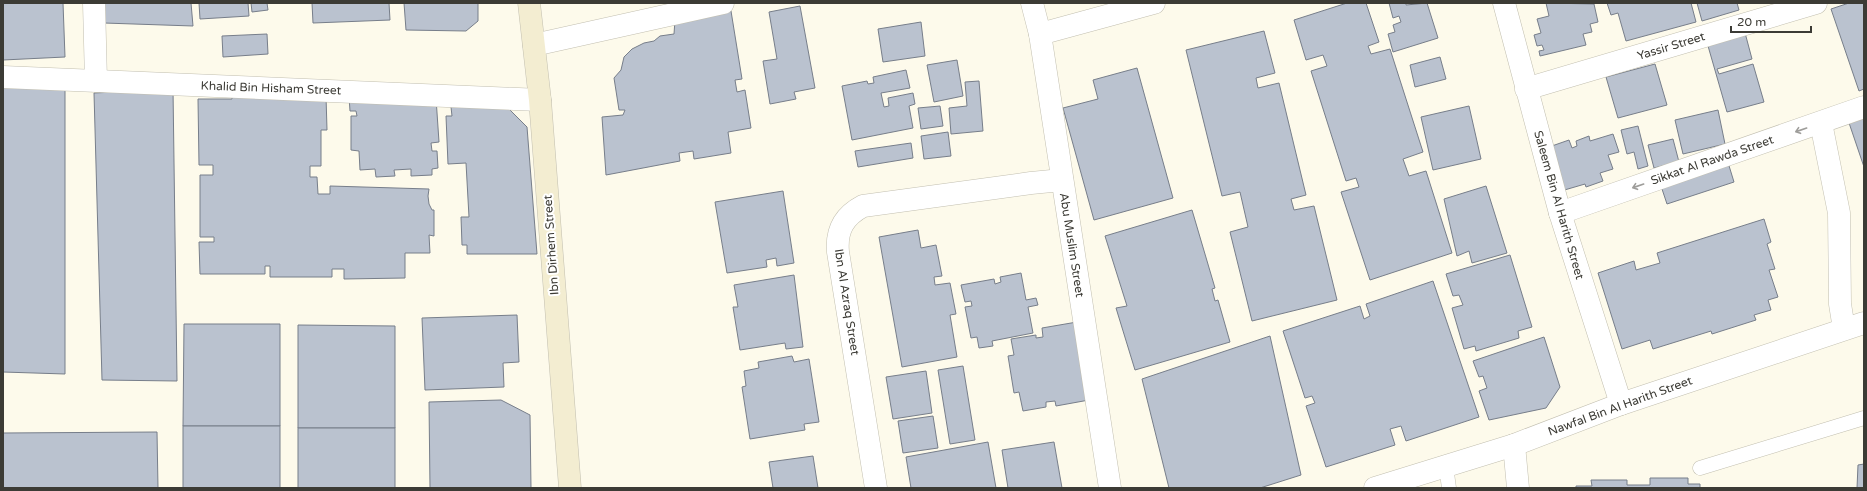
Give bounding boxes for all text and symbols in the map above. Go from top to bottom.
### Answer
scale bar [1731,8,1811,34]
text: 20 m [1737,15,1766,29]
street label: Yassir Street [1635,29,1707,63]
street label: Khalid Bin Hisham Street [201,79,342,97]
one-way arrow [1795,126,1807,134]
street label: Saleem Bin Al Harith Street [1531,129,1587,281]
street label: Sikkat Al Rawda Street [1649,132,1776,188]
one-way arrow [1632,183,1645,190]
street label: Abu Muslim Street [1057,192,1087,299]
street label: Ibn Dirhem Street [540,194,561,296]
street label: Ibn Al Azraq Street [832,248,862,357]
street label: Nawfal Bin Al Harith Street [1546,373,1694,439]

